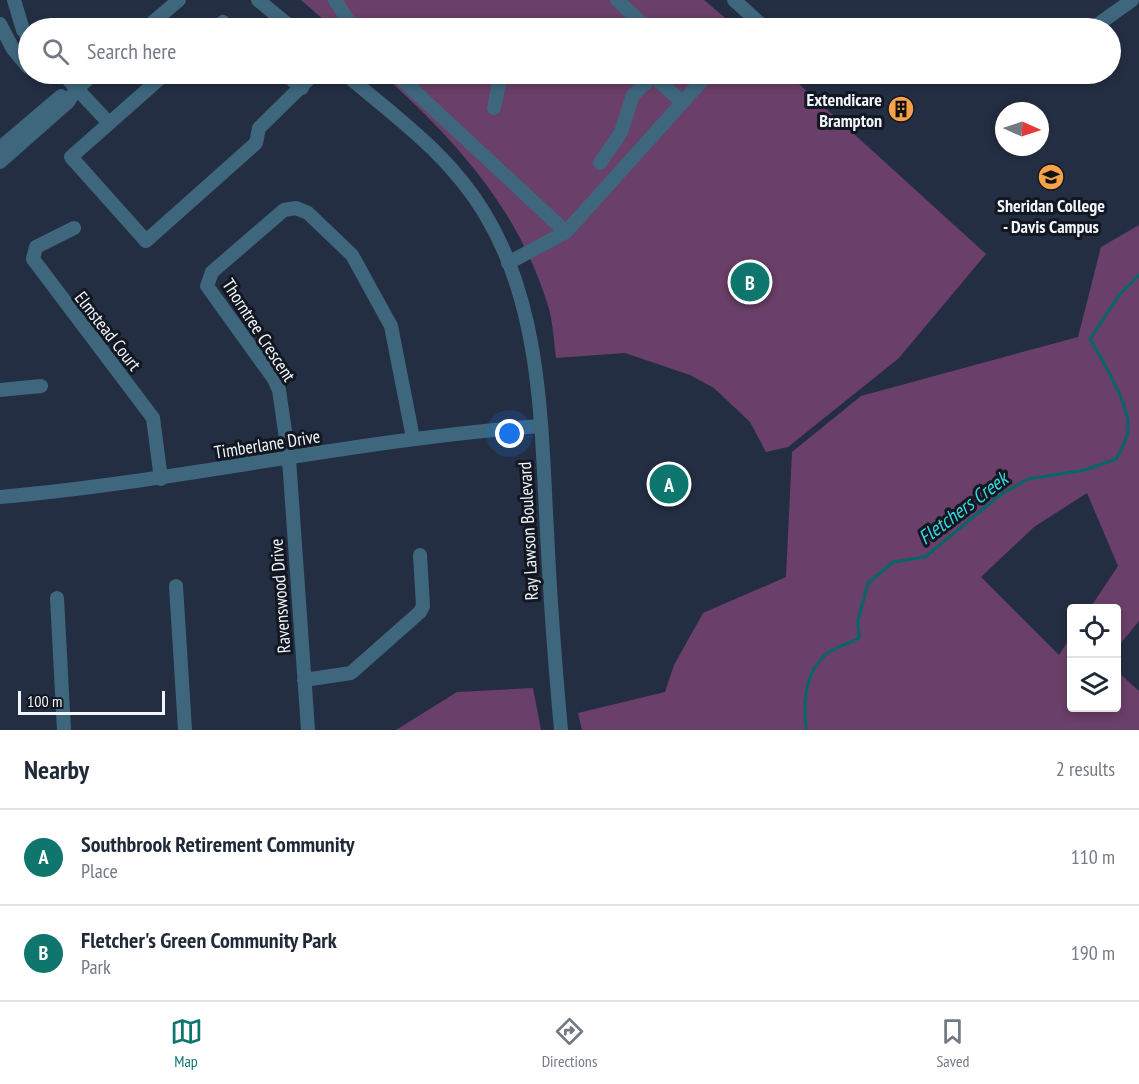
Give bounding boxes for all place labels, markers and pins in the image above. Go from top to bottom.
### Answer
place label: Extendicare Brampton [807,88,882,132]
building icon: Extendicare Brampton [886,94,916,124]
school or university icon: Sheridan College - Davis Campus [1036,162,1066,192]
place label: Sheridan College - Davis Campus [997,194,1105,238]
pin: B [730,260,770,304]
pin: A [650,462,688,506]

